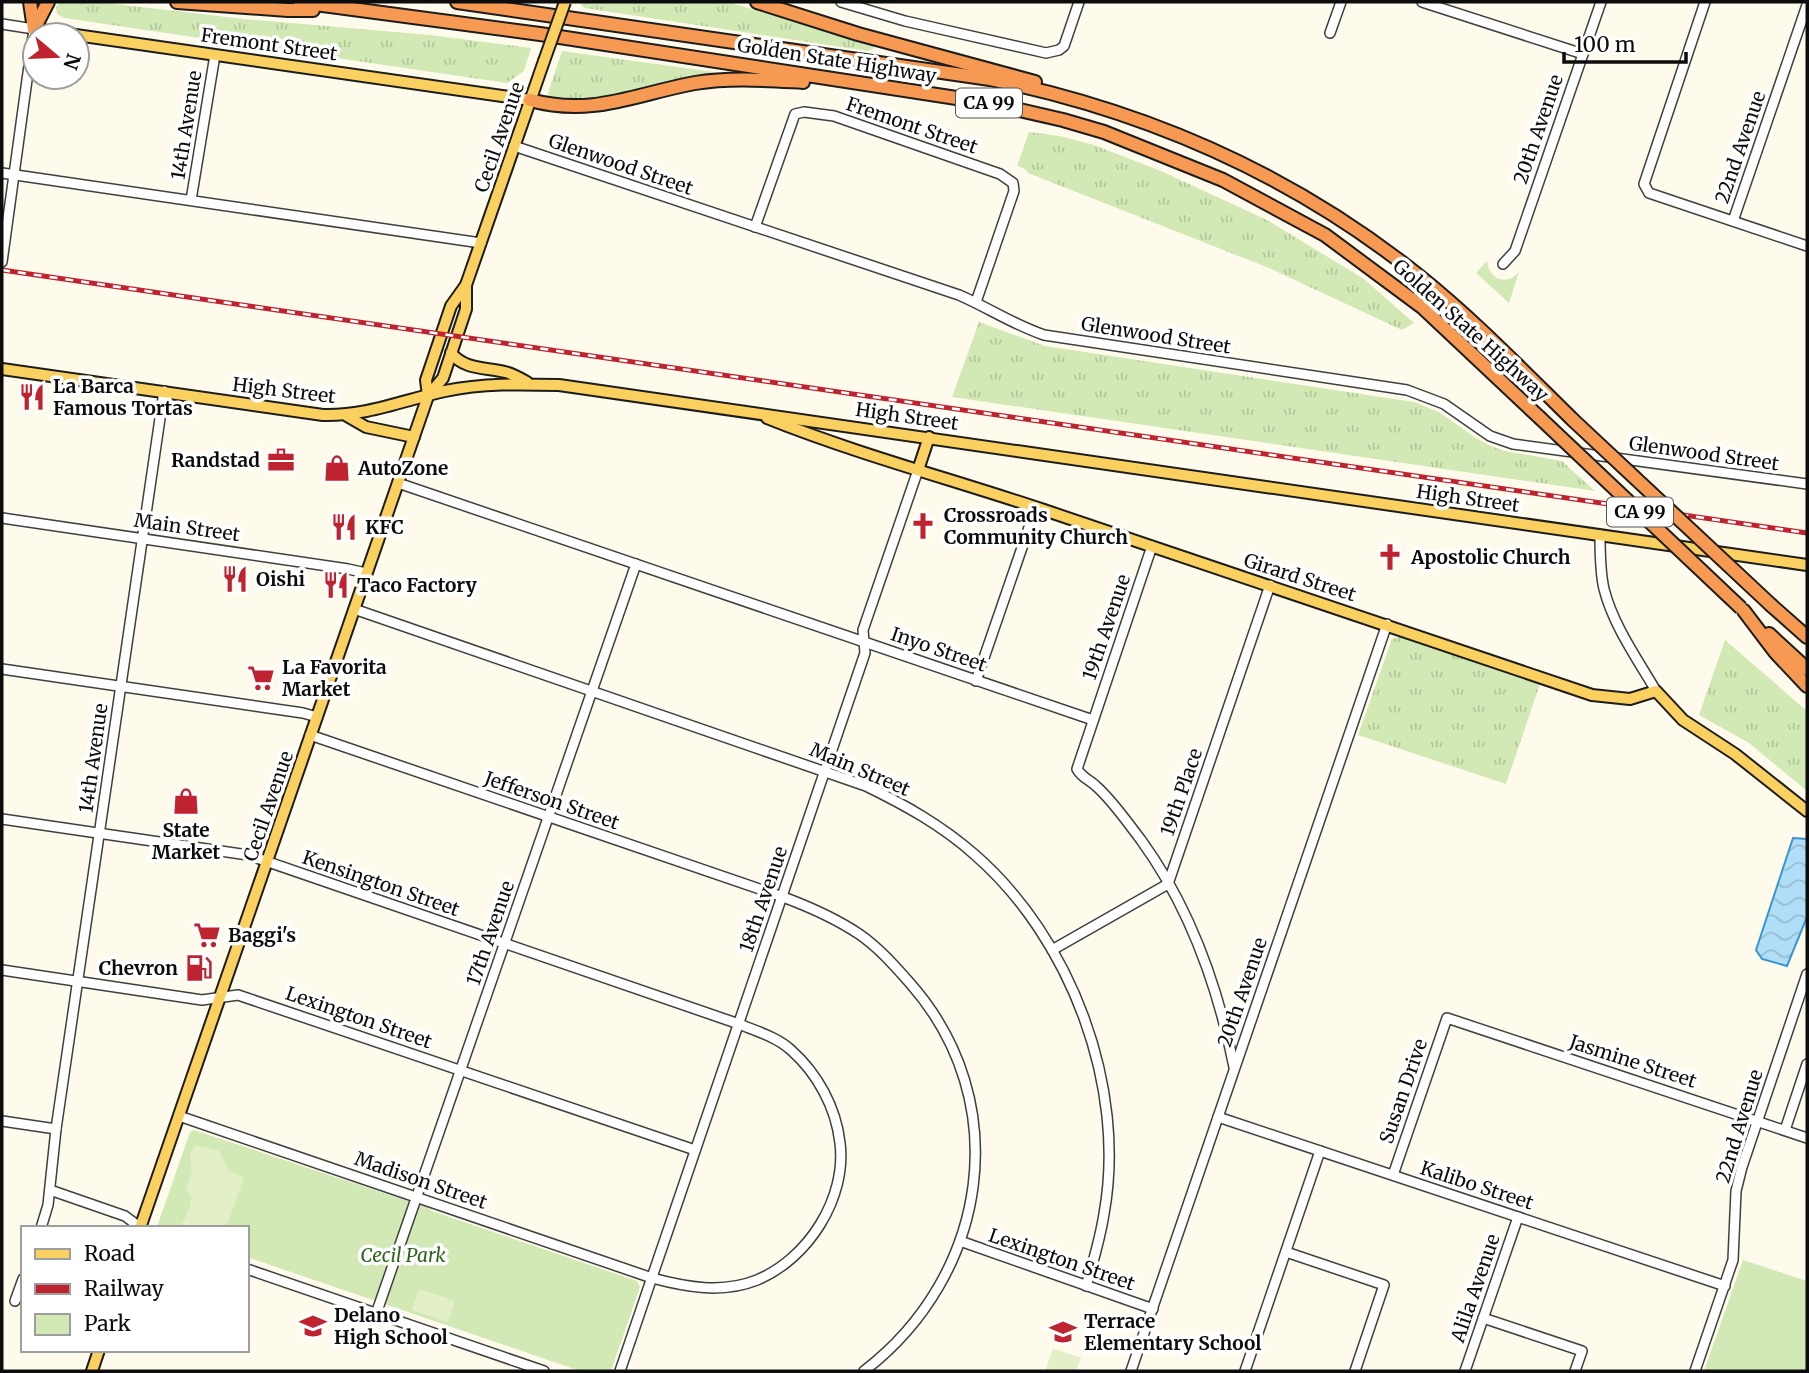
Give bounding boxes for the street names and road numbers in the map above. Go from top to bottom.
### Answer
street label: Fremont Street [199,23,339,66]
street label: Golden State Highway [736,32,938,88]
street label: 14th Avenue [166,69,206,181]
street label: 20th Avenue [1508,71,1568,187]
street label: Cecil Avenue [469,79,529,195]
road number: CA 99 [956,88,1022,118]
street label: 22nd Avenue [1710,88,1770,206]
street label: Fremont Street [843,91,981,159]
street label: Glenwood Street [546,128,697,200]
street label: Golden State Highway [1388,254,1554,406]
street label: Glenwood Street [1079,311,1233,359]
street label: High Street [231,372,338,408]
street label: High Street [854,397,961,435]
street label: Glenwood Street [1627,431,1781,475]
street label: High Street [1415,479,1522,517]
road number: CA 99 [1607,498,1673,526]
street label: Main Street [133,508,242,546]
street label: Girard Street [1241,548,1360,607]
street label: 19th Avenue [1077,571,1135,683]
street label: Inyo Street [888,621,991,677]
street label: 14th Avenue [73,702,113,814]
street label: Main Street [806,737,914,801]
street label: 19th Place [1155,745,1207,839]
street label: Cecil Avenue [238,748,298,864]
street label: Jefferson Street [481,765,623,834]
street label: 18th Avenue [734,843,792,955]
street label: Kensington Street [299,845,463,921]
street label: 17th Avenue [461,877,519,988]
street label: 20th Avenue [1212,934,1272,1050]
street label: Lexington Street [283,981,436,1053]
street label: Jasmine Street [1565,1029,1700,1093]
street label: Susan Drive [1374,1035,1432,1147]
street label: 22nd Avenue [1710,1066,1768,1186]
street label: Madison Street [352,1146,491,1214]
street label: Kalibo Street [1417,1155,1537,1215]
street label: Lexington Street [986,1223,1139,1295]
street label: Alila Avenue [1445,1231,1505,1346]

